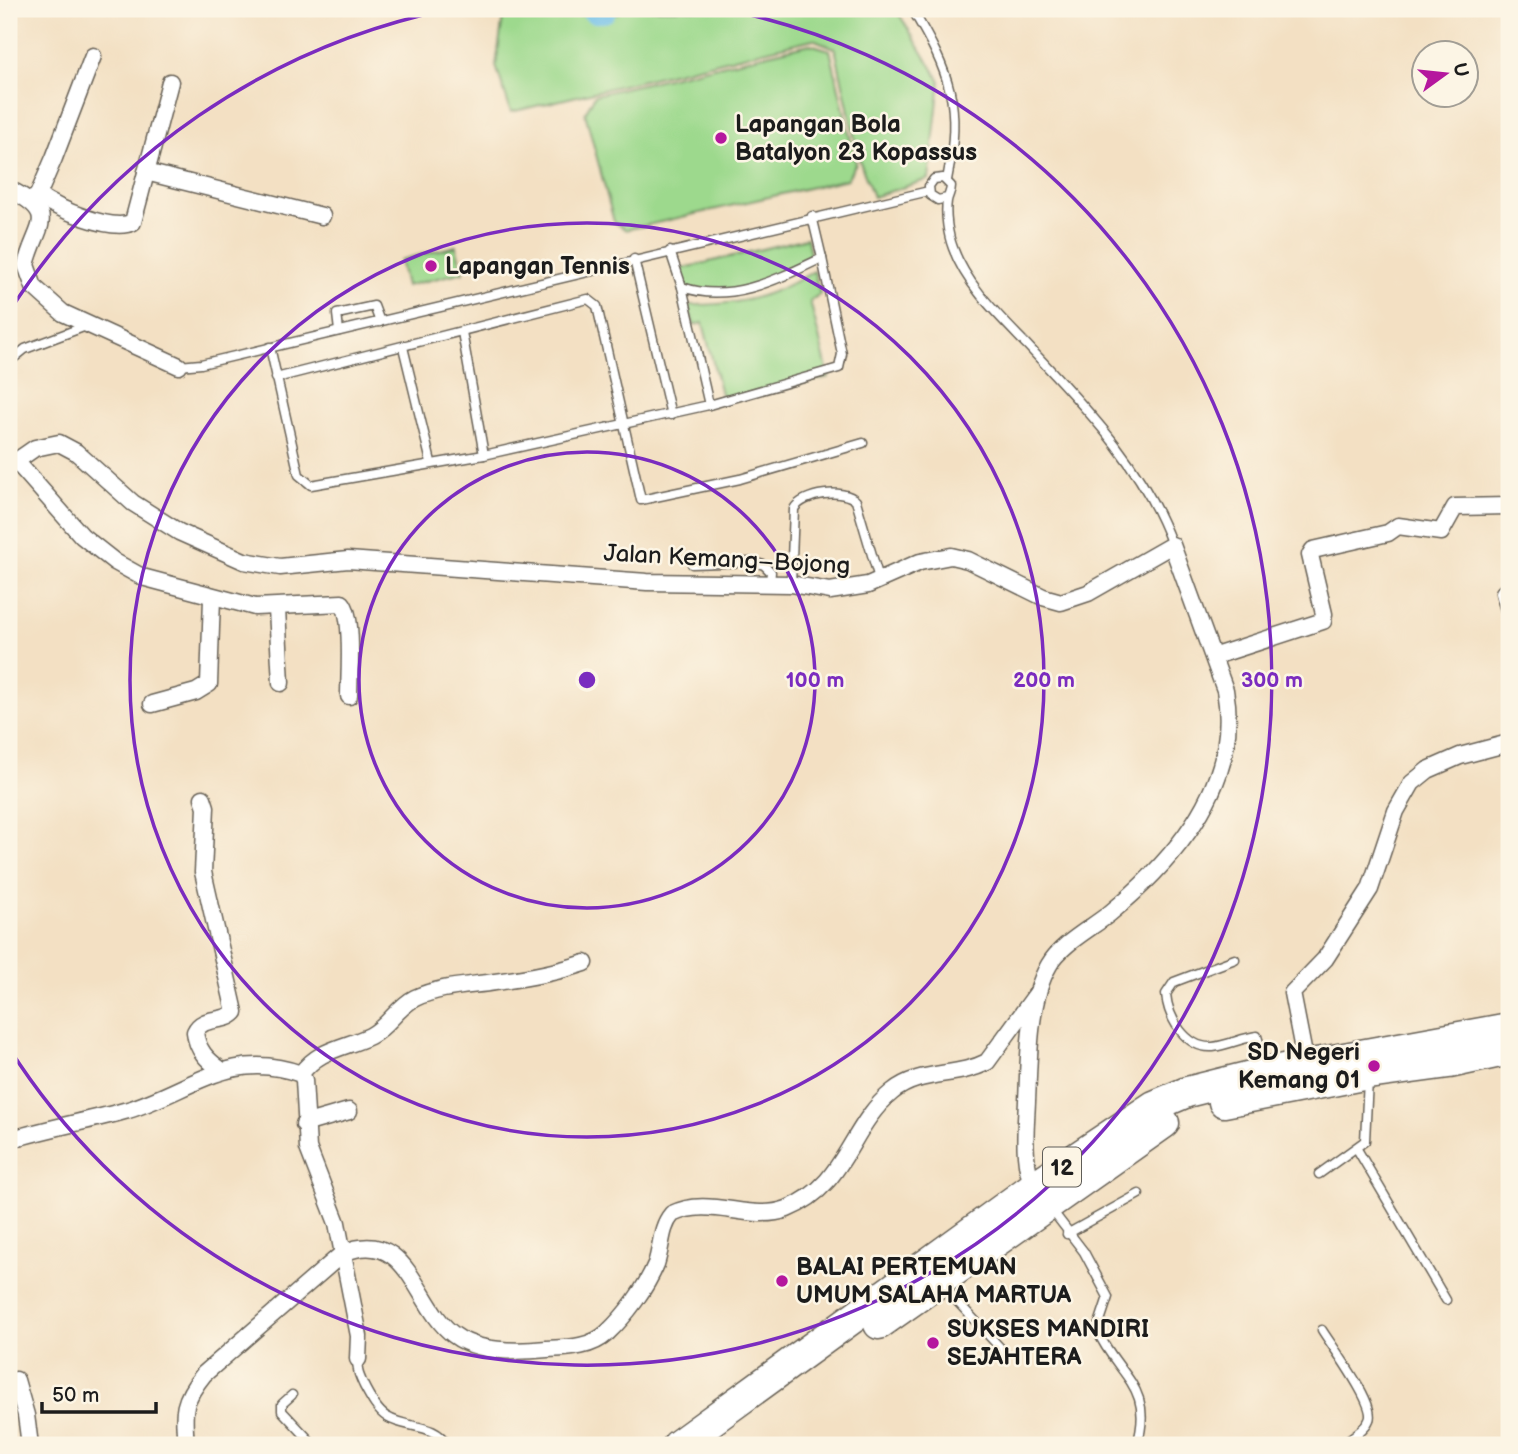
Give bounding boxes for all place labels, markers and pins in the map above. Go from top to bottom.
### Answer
place label: Lapangan Bola Batalyon 23 Kopassus [735,110,977,167]
marker: Lapangan Bola Batalyon 23 Kopassus [713,130,729,146]
place label: Lapangan Tennis [445,252,630,281]
marker: Lapangan Tennis [423,258,439,274]
centre of rings [575,668,599,692]
place label: SD Negeri Kemang 01 [1238,1038,1360,1095]
marker: SD Negeri Kemang 01 [1366,1058,1382,1074]
place label: BALAI PERTEMUAN UMUM SALAHA MARTUA [796,1253,1071,1310]
marker: BALAI PERTEMUAN UMUM SALAHA MARTUA [774,1273,790,1289]
place label: SUKSES MANDIRI SEJAHTERA [947,1315,1149,1372]
marker: SUKSES MANDIRI SEJAHTERA [925,1335,941,1351]

